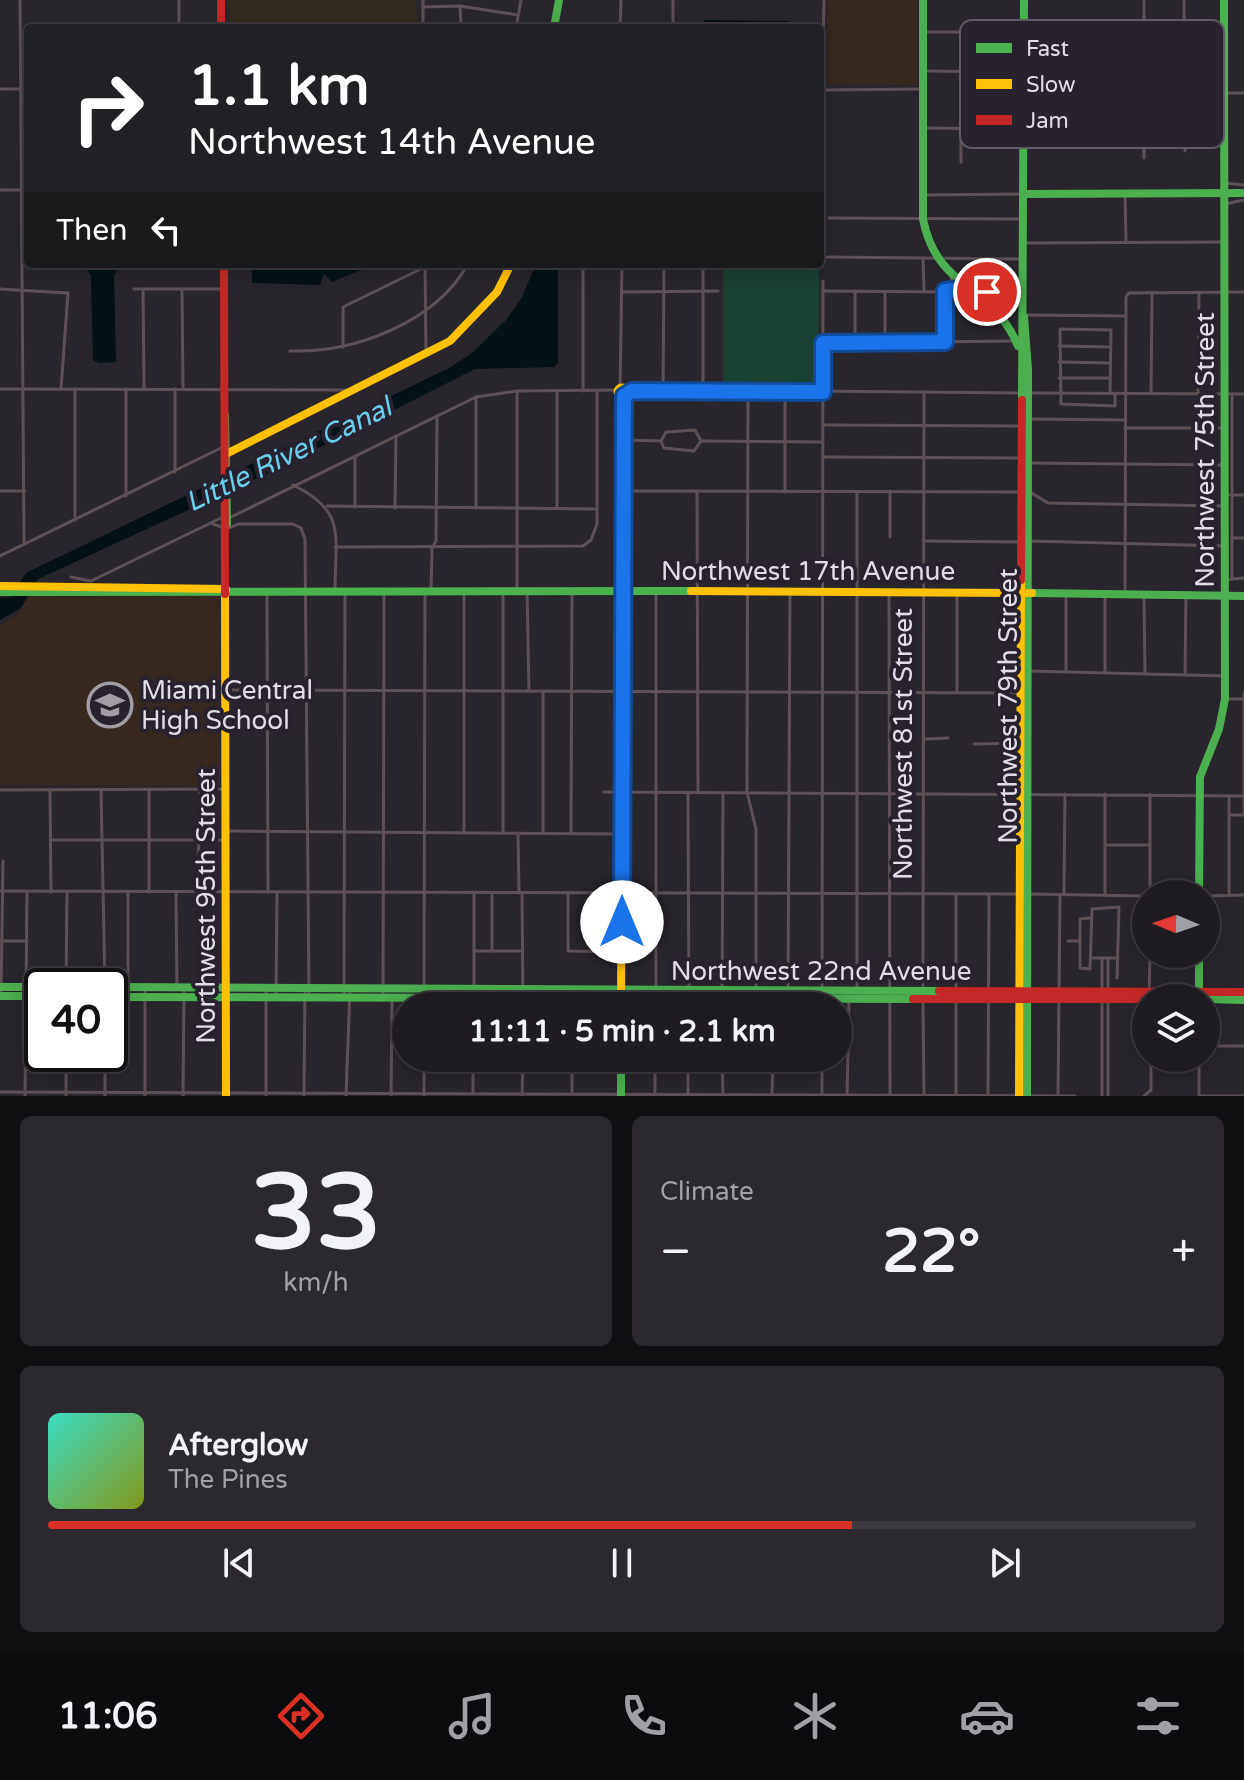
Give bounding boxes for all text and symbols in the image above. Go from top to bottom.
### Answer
legend [960,20,1224,148]
text: Fast [1026,36,1069,62]
text: 1.1 km [188,53,369,120]
icon: right [56,56,160,160]
text: Slow [1026,72,1076,98]
text: Jam [1026,108,1069,134]
text: Northwest 14th Avenue [188,121,595,164]
icon: left [144,208,188,252]
text: Then [56,212,128,249]
pin [953,258,1021,326]
icon: arrive [965,270,1009,314]
street label: Northwest 75th Street [1190,312,1221,588]
water label: Little River Canal [180,389,400,519]
street label: Northwest 17th Avenue [661,556,955,587]
street label: Northwest 79th Street [993,568,1024,844]
street label: Northwest 81st Street [888,608,919,880]
place label: Miami Central High School [141,675,313,736]
school or university icon: Miami Central High School [86,681,134,729]
street label: Northwest 95th Street [191,768,222,1044]
position arrow [580,880,664,964]
north arrow [1132,880,1220,968]
map controls [1132,880,1220,1072]
street label: Northwest 22nd Avenue [671,956,971,987]
speed limit sign: 40 [24,968,128,1072]
button: layers [1132,984,1220,1072]
text: 11:11 · 5 min · 2.1 km [468,1013,776,1050]
text: 33 [251,1152,381,1277]
text: Climate [660,1176,754,1207]
text: 22° [882,1216,980,1288]
text: − [660,1226,691,1279]
text: + [1171,1226,1196,1279]
text: km/h [283,1267,349,1298]
text: Afterglow [168,1427,308,1464]
text: The Pines [168,1464,288,1495]
icon: previous [217,1541,261,1585]
icon: pause [600,1541,644,1585]
icon: next [983,1541,1027,1585]
icon: directions [273,1688,329,1744]
icon: music [444,1688,500,1744]
icon: phone [616,1688,672,1744]
icon: climate [787,1688,843,1744]
icon: car [959,1688,1015,1744]
icon: filters [1130,1688,1186,1744]
text: 11:06 [58,1695,158,1738]

